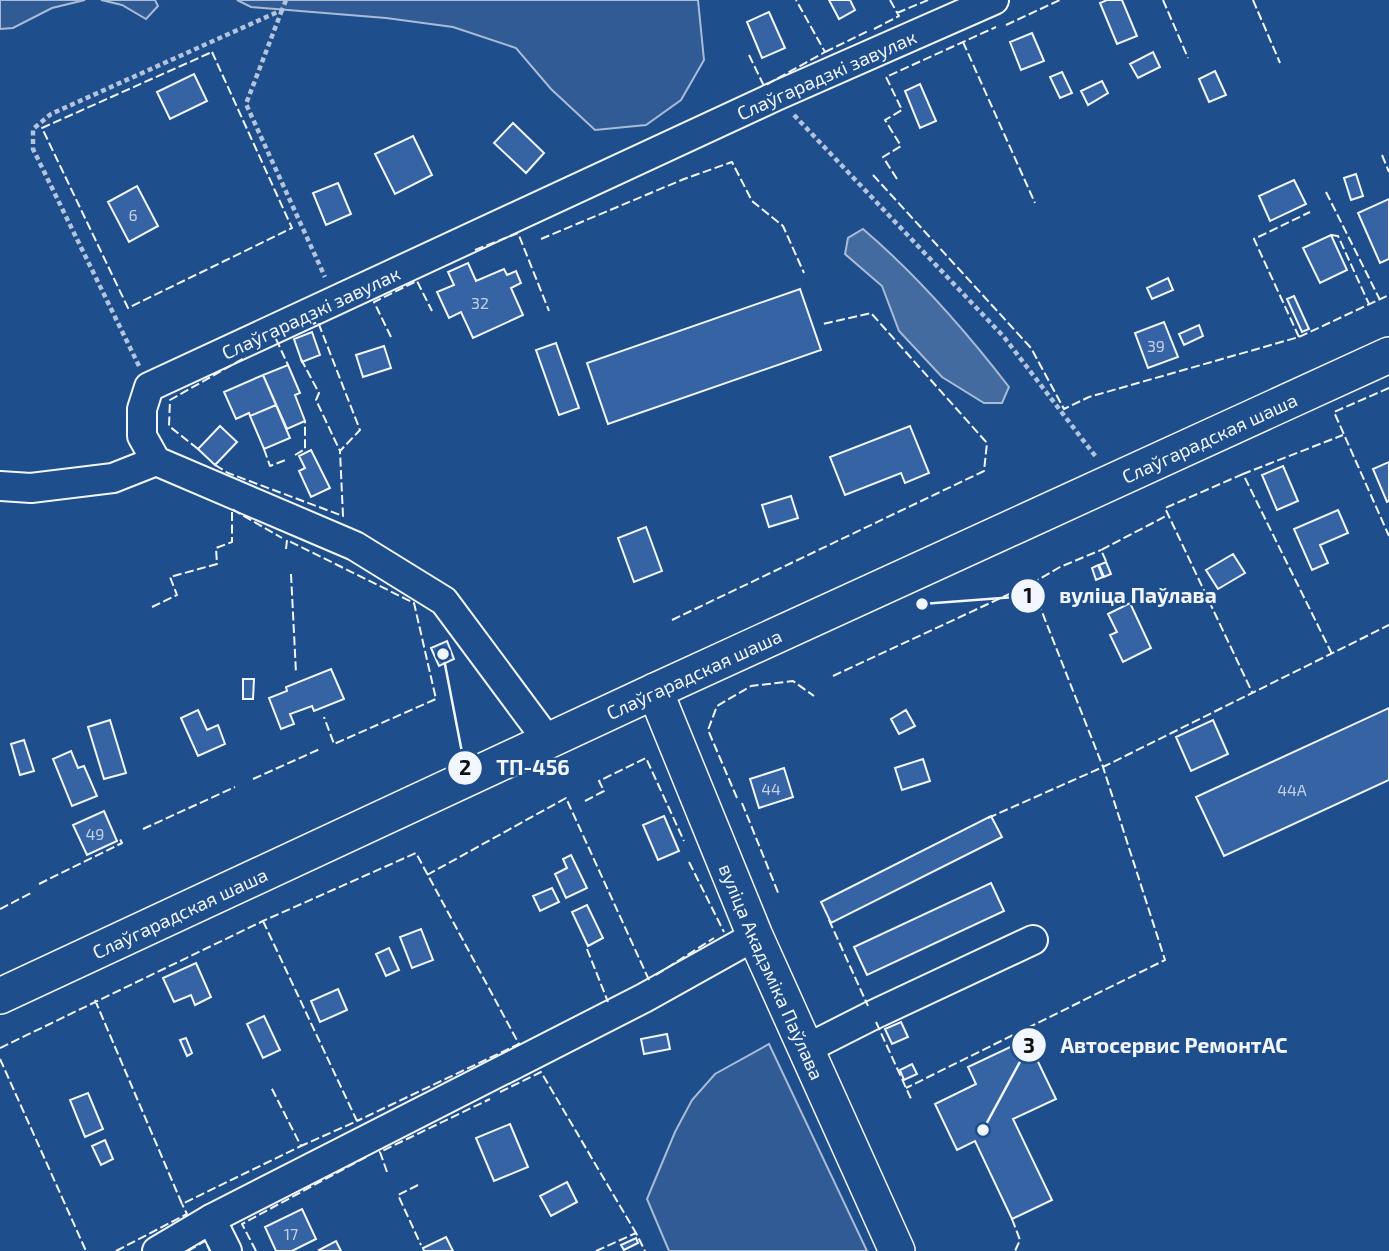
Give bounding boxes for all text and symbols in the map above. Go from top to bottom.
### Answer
street label: Слаўгарадзкі завулак [733,24,919,124]
house number: 6 [128,205,138,224]
street label: Слаўгарадзкі завулак [217,261,403,363]
house number: 32 [471,293,489,312]
house number: 39 [1147,336,1165,355]
street label: Слаўгарадская шаша [1118,387,1300,487]
callout: вуліца Паўлава [1010,575,1231,617]
text: 1 [1023,582,1033,607]
text: вуліца Паўлава [1059,582,1217,607]
street label: Слаўгарадская шаша [602,623,785,724]
callout: ТП-456 [448,747,584,789]
text: 2 [459,754,471,779]
text: ТП-456 [496,754,570,779]
house number: 44 [761,779,781,798]
house number: 44А [1277,780,1307,799]
house number: 49 [86,824,105,843]
street label: вуліца Акадэміка Паўлава [715,860,830,1083]
street label: Слаўгарадская шаша [88,862,271,963]
callout: Автосервис РемонтАС [1011,1024,1301,1066]
text: 3 [1023,1032,1035,1057]
text: Автосервис РемонтАС [1060,1032,1288,1057]
house number: 17 [284,1224,298,1243]

